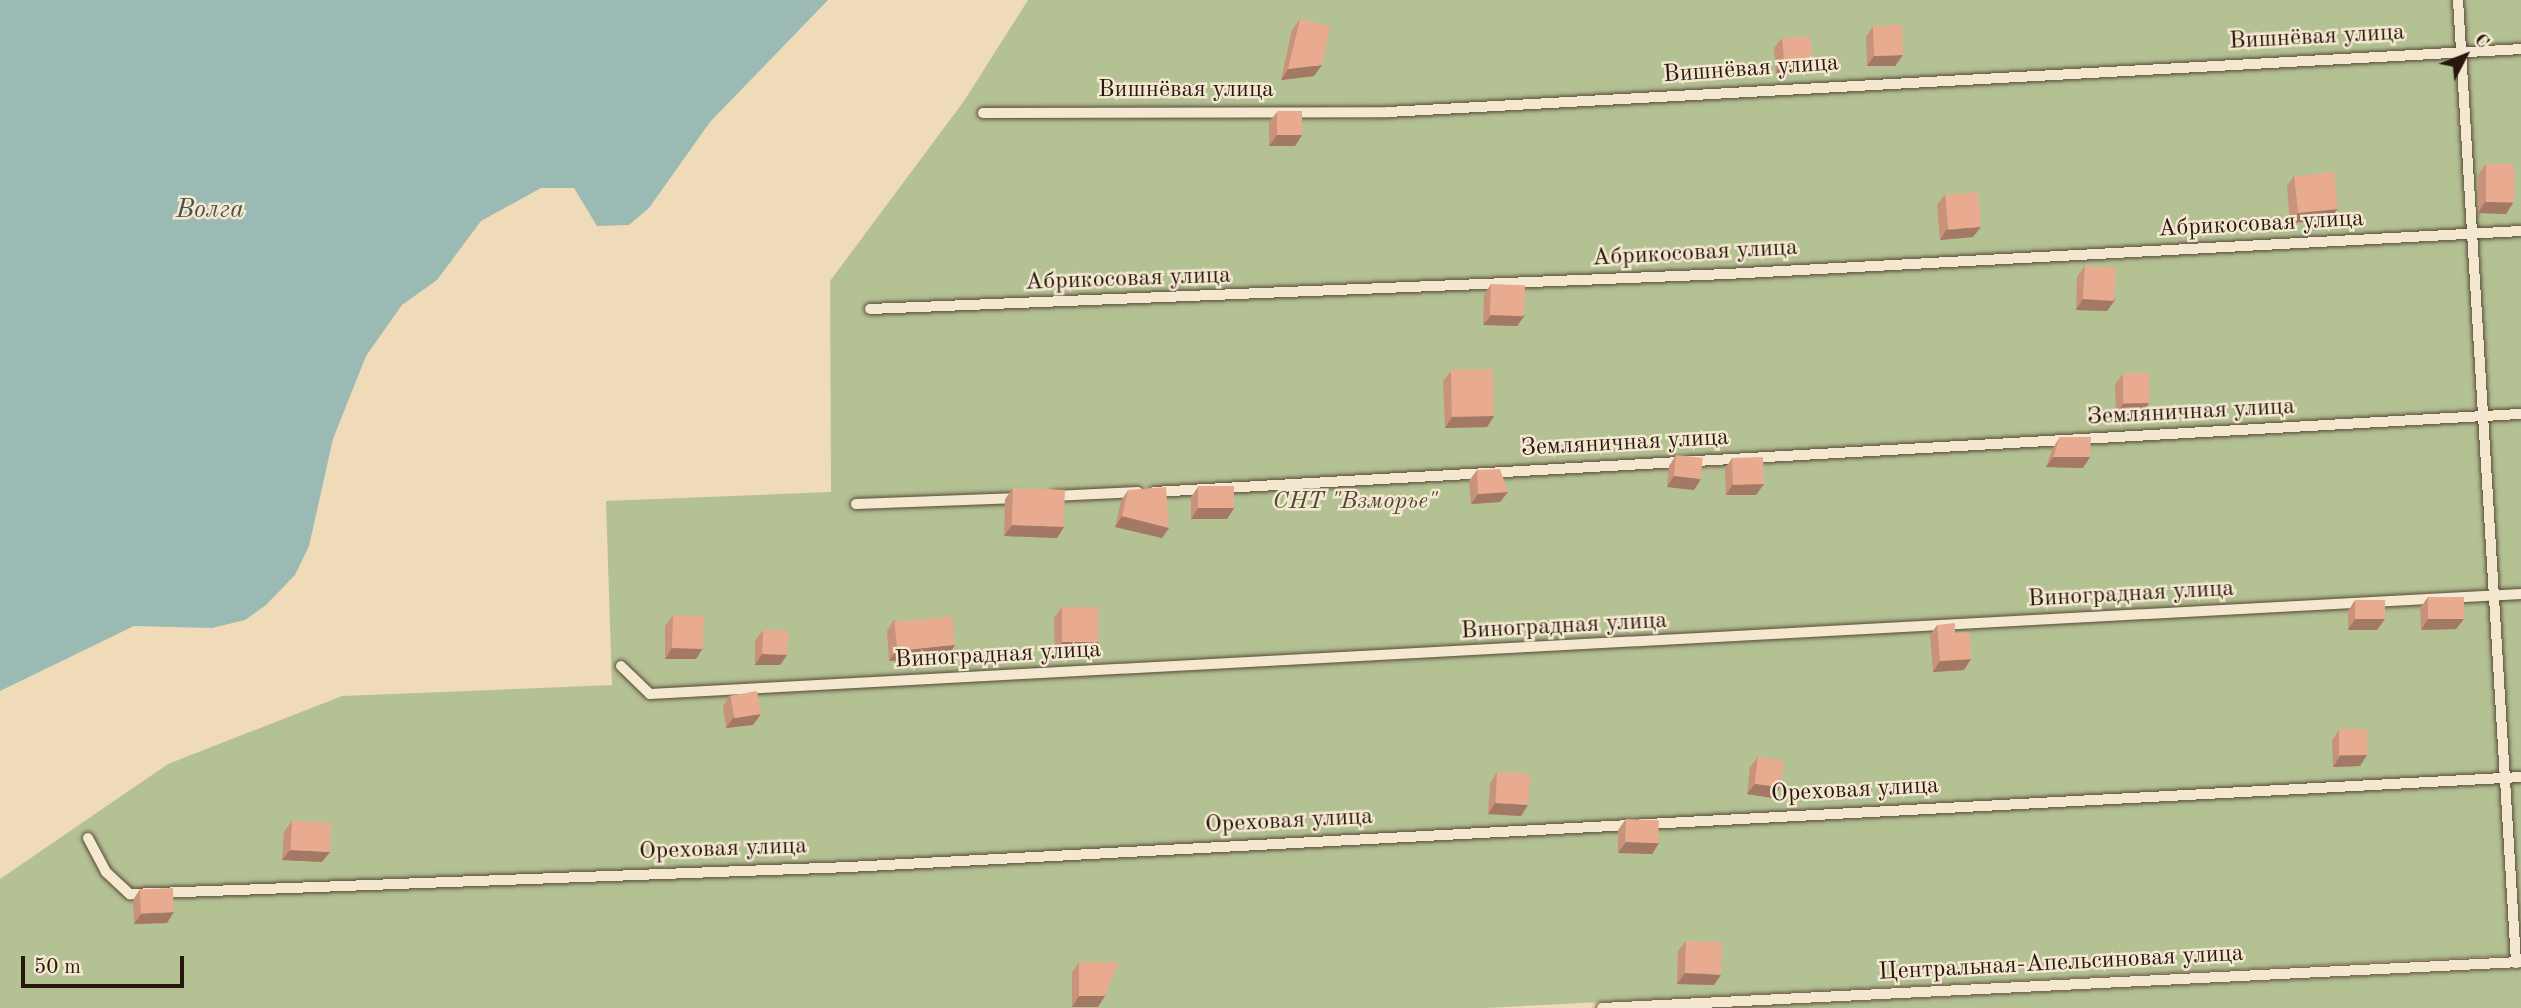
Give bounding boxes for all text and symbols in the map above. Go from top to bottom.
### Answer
street label: Вишнёвая улица [2228,19,2406,57]
north arrow [2430,21,2500,91]
text: С [2470,31,2492,53]
street label: Вишнёвая улица [1662,49,1840,91]
street label: Вишнёвая улица [1098,77,1274,105]
water label: Волга [176,195,244,227]
street label: Абрикосовая улица [2157,205,2365,245]
street label: Абрикосовая улица [1591,234,1799,274]
street label: Абрикосовая улица [1025,262,1231,298]
street label: Земляничная улица [2086,393,2296,433]
street label: Земляничная улица [1520,424,1730,464]
park label: СНТ "Взморье" [1273,489,1437,517]
street label: Виноградная улица [2027,575,2235,615]
street label: Виноградная улица [1460,607,1668,647]
street label: Виноградная улица [894,636,1102,676]
street label: Ореховая улица [1770,772,1940,810]
street label: Ореховая улица [1204,803,1374,841]
street label: Ореховая улица [639,833,807,867]
street label: Центральная-Апельсиновая улица [1878,940,2244,988]
scale bar [24,942,187,986]
text: 50 m [34,957,81,978]

